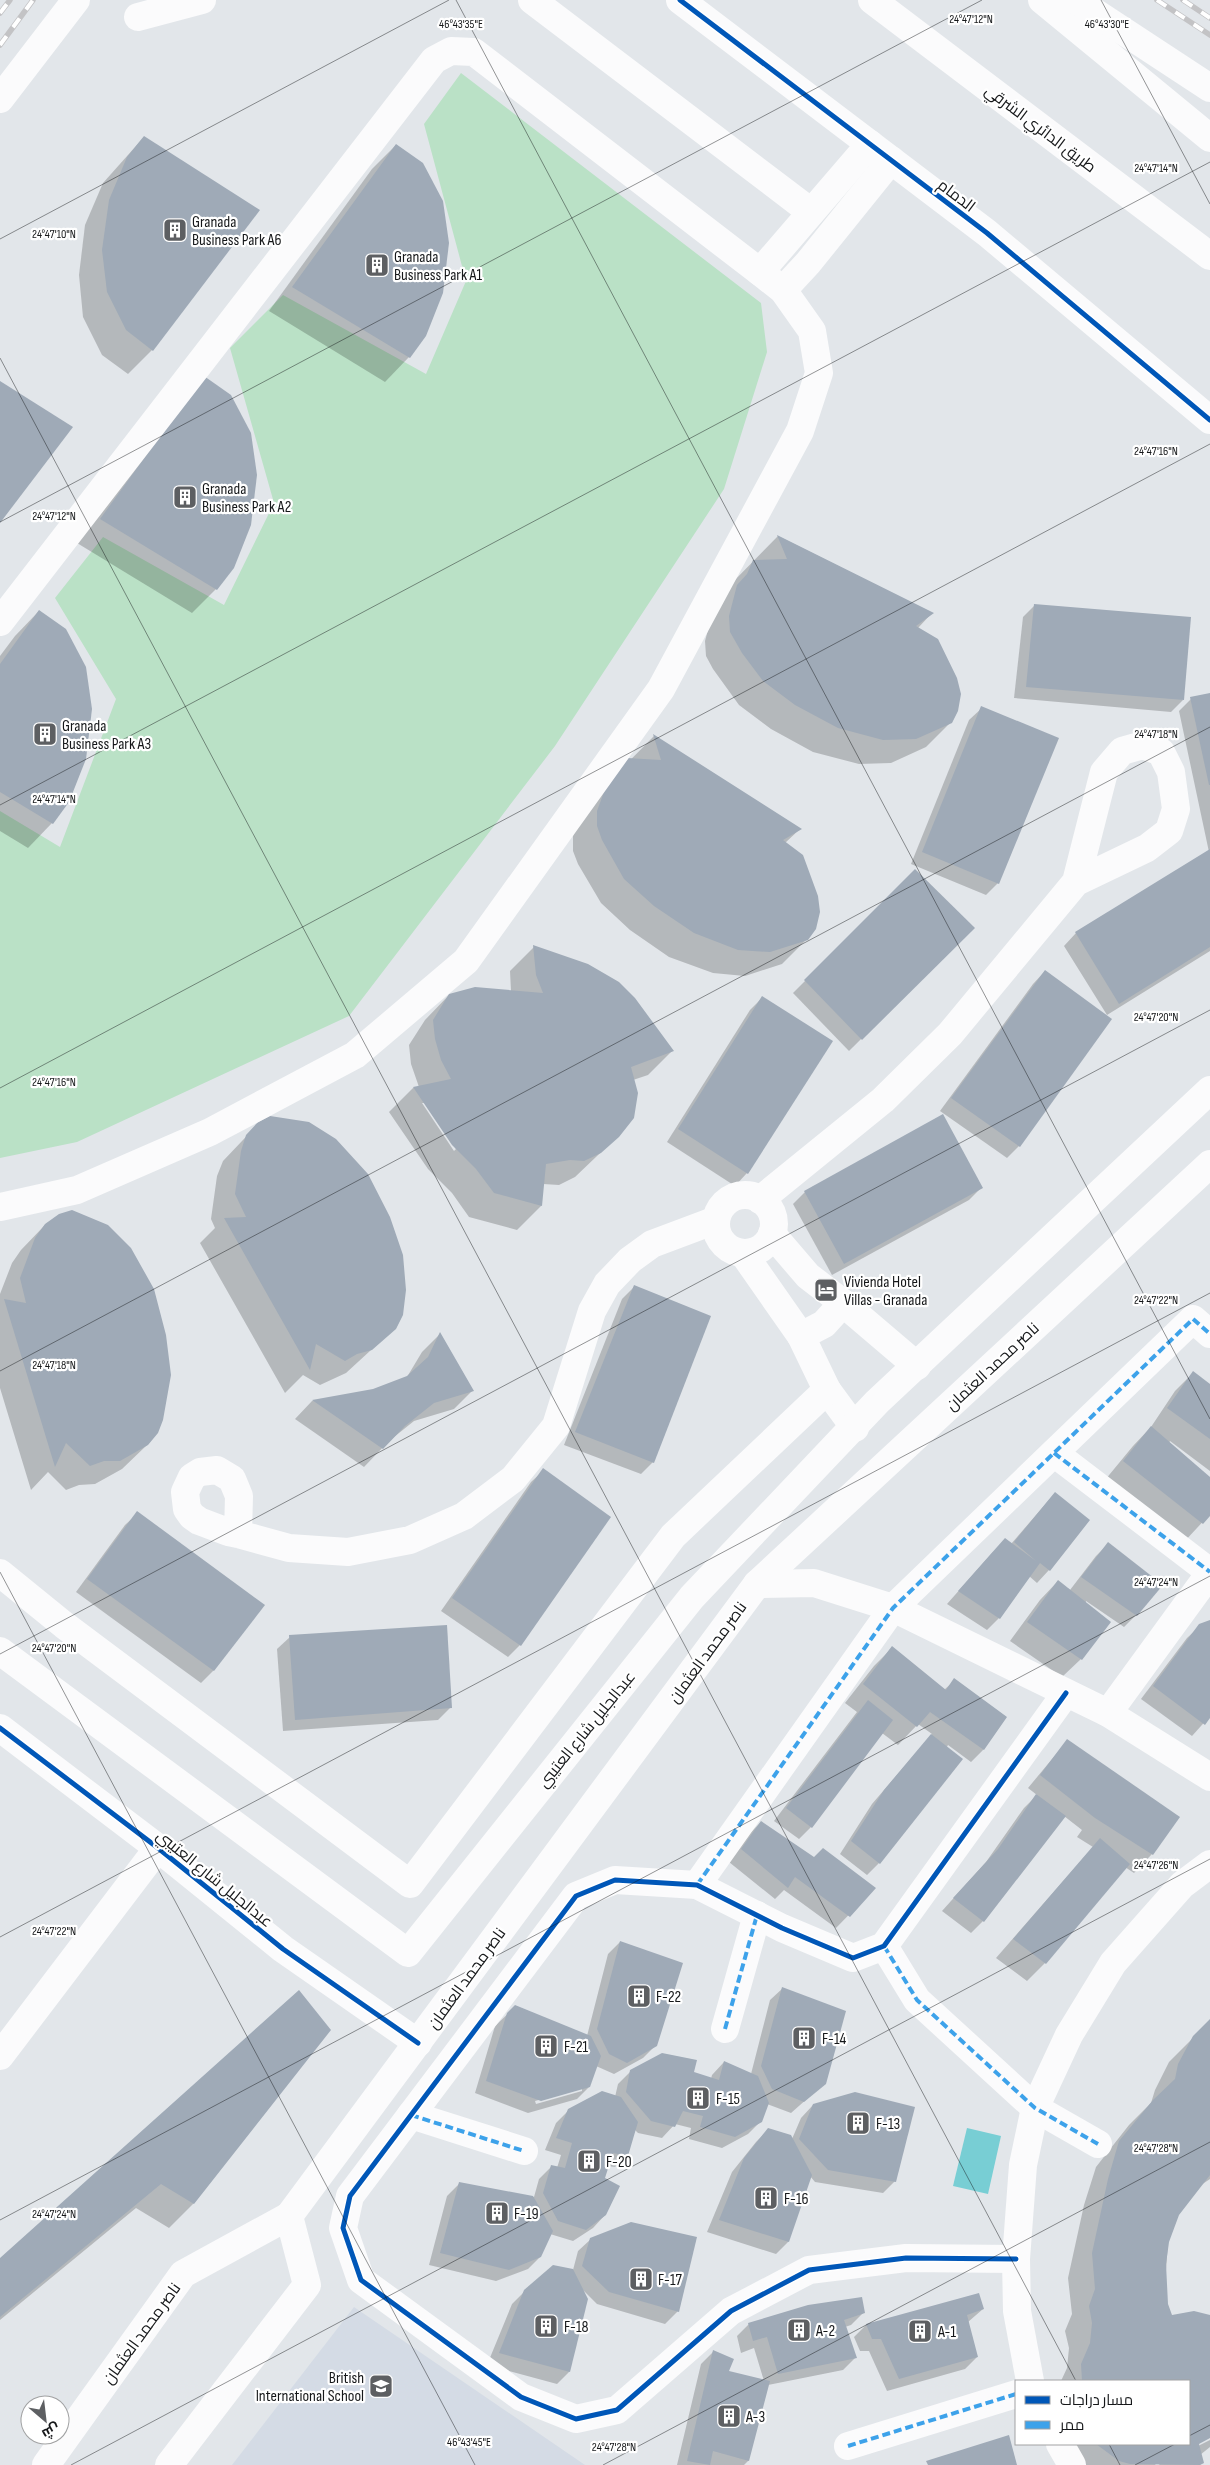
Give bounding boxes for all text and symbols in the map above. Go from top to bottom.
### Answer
text: 24°47'12"N [949,12,993,27]
text: 46°43'35"E [439,17,483,32]
text: 46°43'30"E [1085,17,1129,32]
street label: طريق الدائري الشرقي [979,81,1099,180]
text: 24°47'14"N [1134,161,1178,176]
street label: الدمام [933,176,979,217]
place label: Granada Business Park A6 [192,213,281,250]
building icon: Granada Business Park A6 [162,217,188,243]
text: 24°47'10"N [32,227,76,242]
place label: Granada Business Park A1 [394,248,482,285]
building icon: Granada Business Park A1 [364,252,390,278]
text: 24°47'16"N [1134,444,1178,459]
place label: Granada Business Park A2 [202,480,291,517]
building icon: Granada Business Park A2 [172,484,198,510]
text: 24°47'12"N [32,509,76,524]
place label: Granada Business Park A3 [62,717,151,754]
building icon: Granada Business Park A3 [32,721,58,747]
text: 24°47'18"N [1134,727,1178,742]
text: 24°47'14"N [32,792,76,807]
text: 24°47'20"N [1134,1010,1178,1025]
text: 24°47'16"N [32,1075,76,1090]
place label: Vivienda Hotel Villas - Granada [844,1273,927,1310]
hotel icon: Vivienda Hotel Villas - Granada [813,1277,839,1303]
text: 24°47'22"N [1134,1293,1178,1308]
street label: ناصر محمد العثمان [942,1319,1044,1415]
text: 24°47'18"N [32,1358,76,1373]
text: 24°47'24"N [1134,1575,1178,1590]
street label: ناصر محمد العثمان [665,1599,751,1707]
text: 24°47'20"N [32,1641,76,1656]
street label: عبدالجليل شارع العتيبي [534,1668,642,1794]
street label: عبدالجليل شارع العتيبي [150,1826,276,1934]
text: 24°47'26"N [1134,1858,1178,1873]
text: 24°47'22"N [32,1924,76,1939]
street label: ناصر محمد العثمان [424,1925,510,2033]
building icon: F-22 [626,1983,652,2009]
place label: F-22 [656,1988,681,2007]
building icon: F-14 [791,2025,817,2051]
place label: F-14 [822,2030,847,2049]
building icon: F-21 [533,2033,559,2059]
place label: F-21 [564,2038,589,2057]
building icon: F-15 [685,2085,711,2111]
place label: F-15 [716,2090,740,2109]
building icon: F-13 [845,2110,871,2136]
place label: F-13 [876,2115,900,2134]
text: 24°47'28"N [1134,2141,1178,2156]
building icon: F-20 [576,2148,602,2174]
place label: F-20 [606,2153,632,2172]
building icon: F-16 [753,2185,779,2211]
place label: F-16 [784,2190,809,2209]
building icon: F-19 [484,2200,510,2226]
place label: F-19 [514,2205,539,2224]
text: 24°47'24"N [32,2207,76,2222]
building icon: F-17 [628,2266,654,2292]
place label: F-17 [658,2271,682,2290]
street label: ناصر محمد العثمان [99,2280,185,2388]
building icon: F-18 [533,2313,559,2339]
building icon: A-2 [786,2317,812,2343]
place label: F-18 [564,2318,589,2337]
building icon: A-1 [907,2318,933,2344]
place label: A-2 [815,2322,835,2341]
place label: A-1 [937,2323,956,2342]
place label: British International School [256,2369,364,2406]
school or university icon: British International School [368,2373,394,2399]
legend [1015,2380,1190,2445]
text: مسار دراجات [1060,2391,1133,2410]
north arrow [20,2395,70,2445]
building icon: A-3 [716,2403,742,2429]
place label: A-3 [745,2408,765,2427]
text: ممر [1059,2416,1084,2435]
text: ش [39,2419,63,2443]
text: 46°43'45"E [447,2435,491,2450]
text: 24°47'28"N [592,2440,636,2455]

